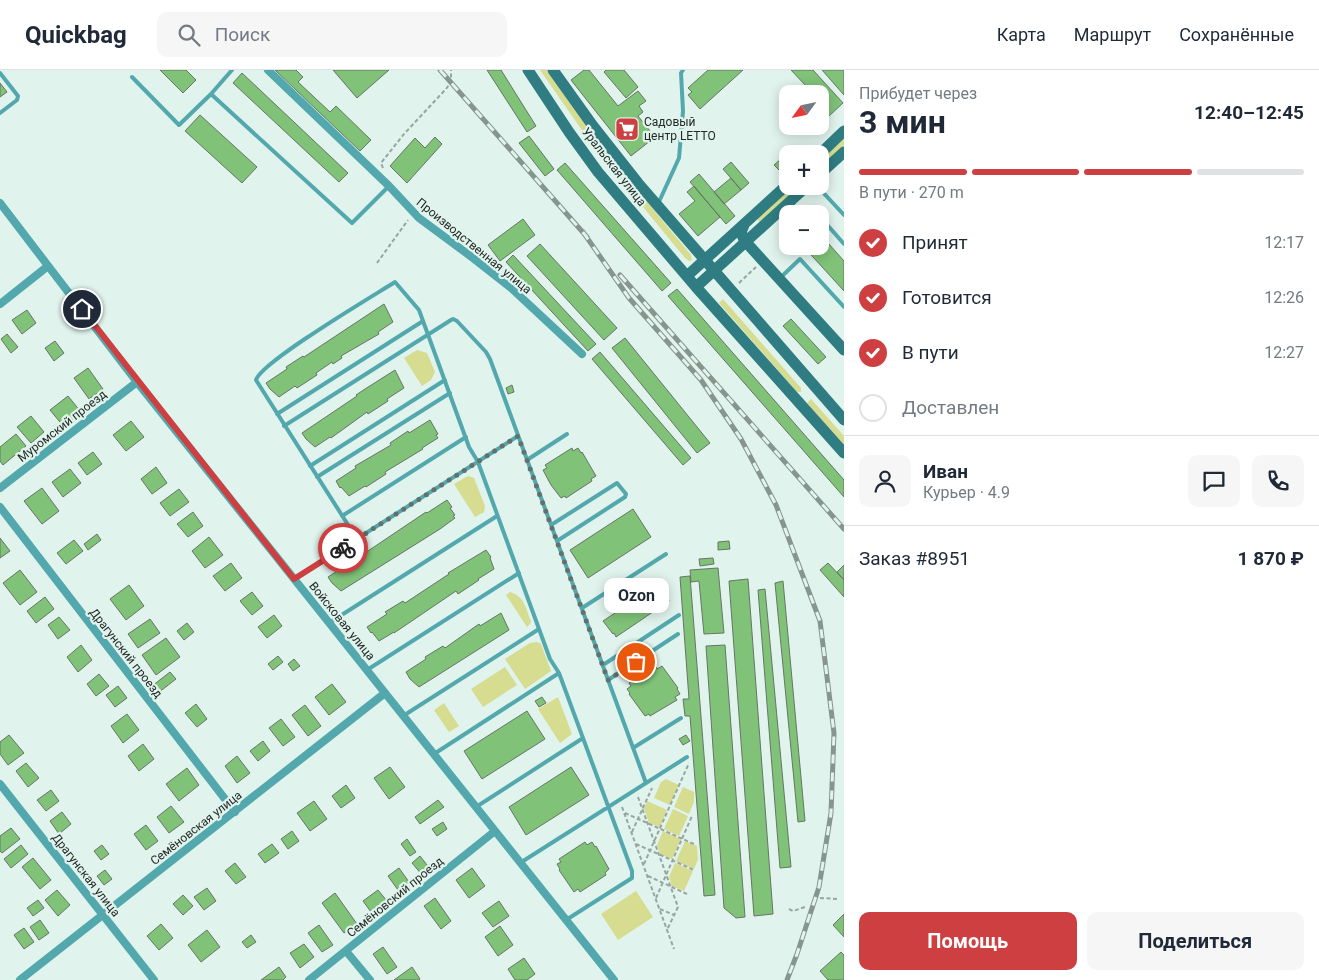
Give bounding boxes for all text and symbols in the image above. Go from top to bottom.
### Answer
search box [157,12,507,57]
text: Quickbag [25,21,127,49]
icon: search [175,21,203,49]
text: Поиск [215,23,270,46]
text: Карта [997,24,1046,45]
text: Маршрут [1074,24,1151,45]
text: Сохранённые [1179,24,1294,45]
text: Прибудет через [859,84,977,103]
north arrow [779,85,829,135]
map controls [779,85,829,255]
text: 12:40–12:45 [1194,101,1304,124]
text: 3 мин [859,103,946,141]
place label: Садовый центр LETTO [644,115,716,143]
supermarket icon: Садовый центр LETTO [614,116,640,142]
street label: Уральская улица [579,125,649,209]
button: + [779,145,829,195]
text: В пути · 270 m [859,183,964,202]
street label: Производственная улица [414,195,534,297]
button: − [779,205,829,255]
icon: check [859,229,887,257]
text: Принят [902,231,968,254]
text: 12:17 [1264,233,1304,252]
icon: check [859,284,887,312]
text: Готовится [902,286,992,309]
pin [61,288,103,330]
text: 12:26 [1264,288,1304,307]
icon: home [68,295,96,323]
icon: check [859,339,887,367]
text: В пути [902,341,959,364]
text: 12:27 [1264,343,1304,362]
street label: Муромский проезд [15,387,109,465]
text: Доставлен [902,396,999,419]
button: person [859,455,911,507]
button: chat [1188,455,1240,507]
button: phone [1252,455,1304,507]
text: Иван [923,460,968,483]
text: Курьер · 4.9 [923,483,1010,502]
courier [318,523,368,573]
icon: bike [329,534,357,562]
text: Заказ #8951 [859,547,970,570]
text: 1 870 ₽ [1238,547,1304,570]
callout: Ozon [604,577,668,612]
street label: Войсковая улица [306,579,378,663]
text: Ozon [618,586,655,605]
street label: Драгунский проезд [87,605,165,701]
pin [615,641,657,683]
icon: bag [622,648,650,676]
street label: Семёновская улица [148,788,244,868]
street label: Драгунская улица [49,831,123,919]
street label: Семёновский проезд [344,854,446,940]
button: Помощь [859,912,1077,970]
button: Поделиться [1087,912,1304,970]

